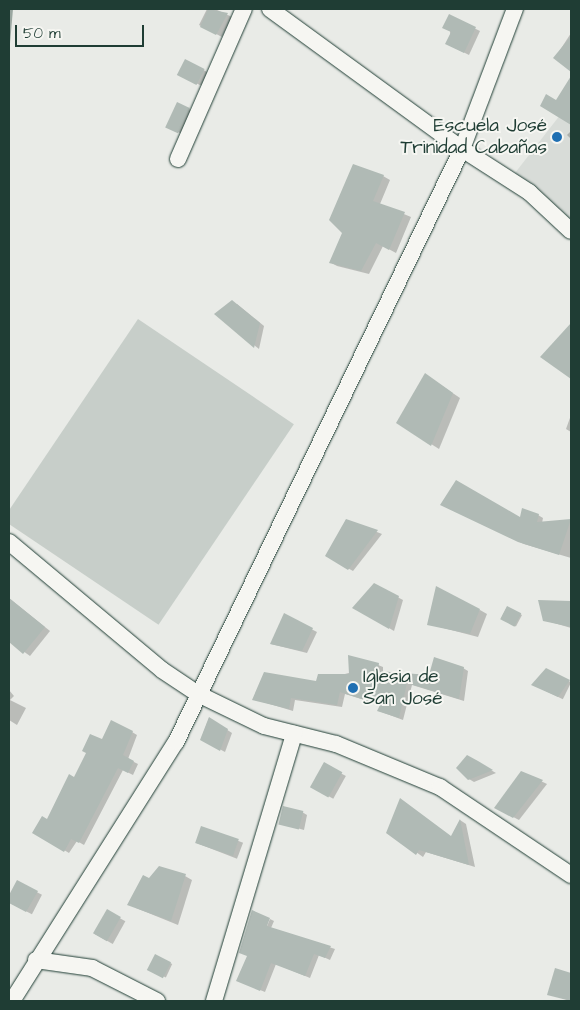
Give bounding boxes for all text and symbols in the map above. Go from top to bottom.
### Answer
scale bar [18,15,146,47]
text: 50 m [23,23,61,44]
place label: Escuela José Trinidad Cabañas [401,115,547,159]
marker: Escuela José Trinidad Cabañas [551,131,563,143]
place label: Iglesia de San José [363,666,443,710]
marker: Iglesia de San José [347,682,359,694]

